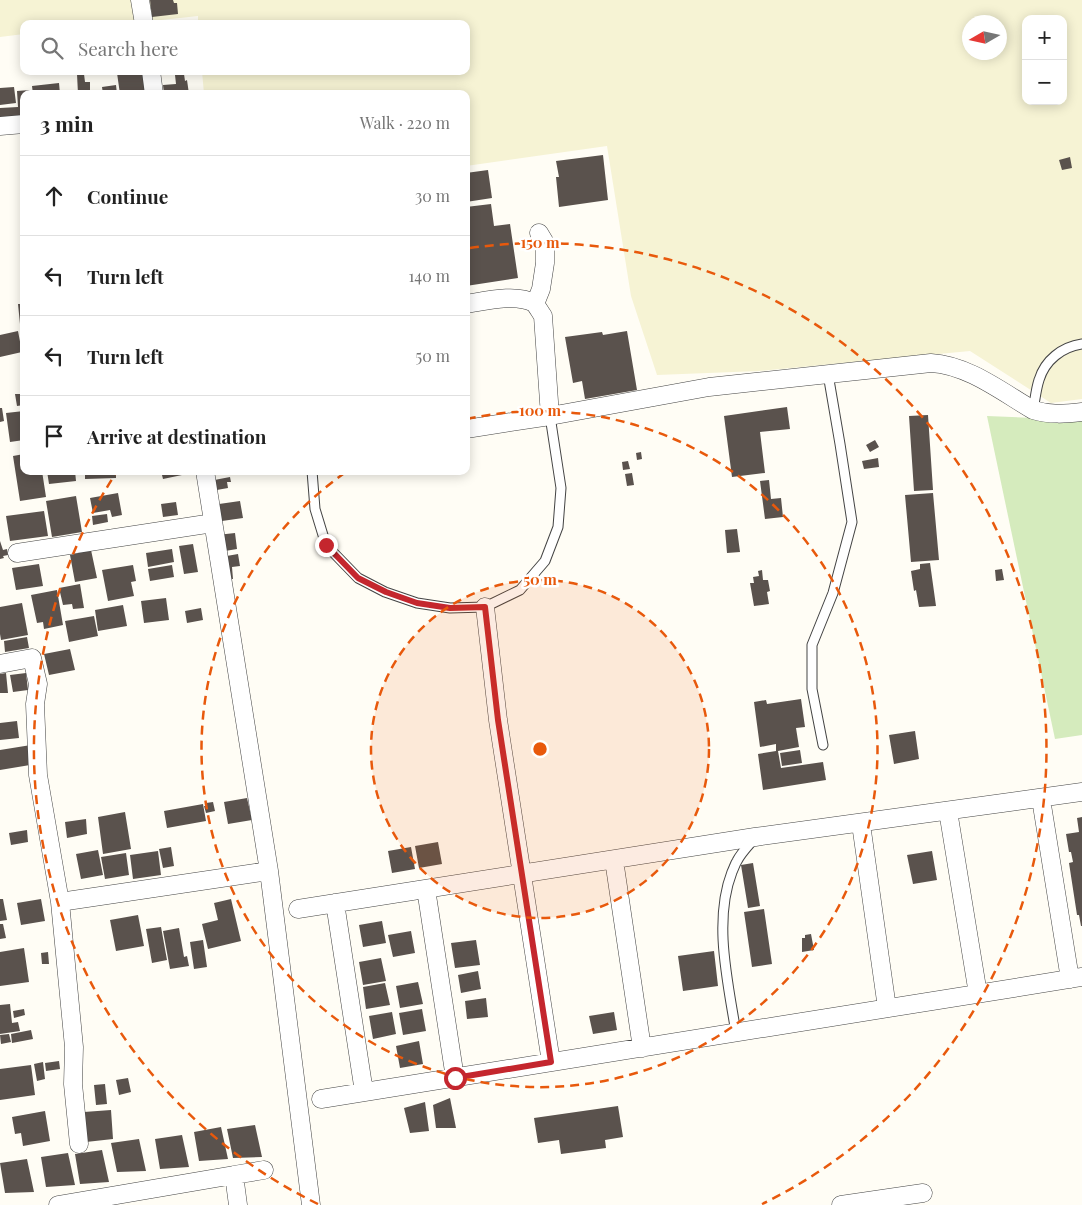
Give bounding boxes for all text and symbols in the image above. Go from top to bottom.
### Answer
north arrow [962,15,1007,60]
map controls [1022,15,1067,105]
button: + [1022,15,1067,60]
search box [20,20,470,75]
icon: search [38,34,66,62]
text: Search here [78,35,178,61]
button: − [1022,60,1067,105]
text: 3 min [40,109,94,137]
text: Walk · 220 m [360,112,450,133]
icon: ahead [40,182,68,210]
text: Continue [87,183,168,209]
text: 30 m [415,185,450,206]
text: 150 m [520,232,560,252]
icon: left [40,262,68,290]
text: Turn left [87,263,164,289]
text: 140 m [408,265,450,286]
icon: left [40,342,68,370]
text: Turn left [87,343,164,369]
text: 50 m [416,345,450,366]
text: 100 m [519,400,562,420]
icon: arrive [40,422,68,450]
text: Arrive at destination [87,423,267,449]
route end [315,534,338,557]
text: 50 m [523,569,557,589]
centre of rings [531,740,549,758]
route start [444,1067,467,1090]

